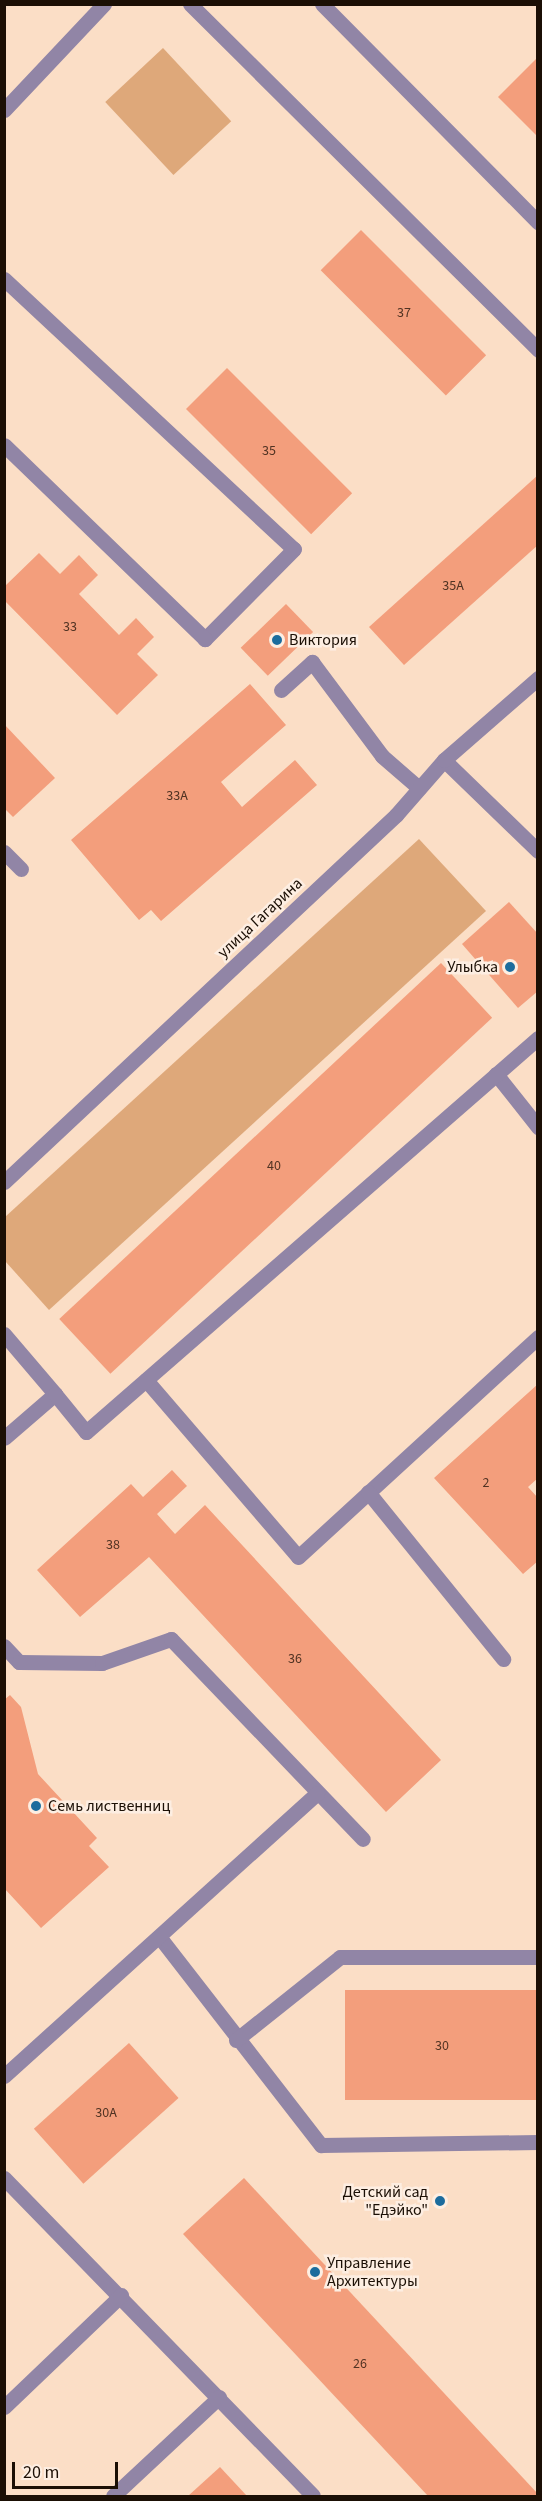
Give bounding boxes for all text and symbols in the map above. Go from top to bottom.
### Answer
house number: 37 [397,305,411,321]
house number: 35 [262,443,276,459]
house number: 35А [442,578,464,594]
house number: 33 [63,619,77,635]
place label: Виктория [289,630,357,650]
marker: Виктория [270,633,284,647]
house number: 33А [166,788,188,804]
street label: улица Гагарина [214,874,306,962]
place label: Улыбка [447,957,498,977]
marker: Улыбка [503,960,517,974]
house number: 40 [267,1158,281,1174]
house number: 2 [483,1475,489,1491]
house number: 38 [106,1537,120,1553]
house number: 36 [288,1651,302,1667]
place label: Семь лиственниц [48,1796,170,1816]
marker: Семь лиственниц [29,1799,43,1813]
house number: 30 [435,2038,449,2054]
house number: 30А [95,2105,117,2121]
place label: Детский сад "Едэйко" [343,2182,428,2220]
marker: Детский сад "Едэйко" [433,2194,447,2208]
place label: Управление Архитектуры [327,2253,418,2291]
marker: Управление Архитектуры [308,2265,322,2279]
house number: 26 [353,2356,367,2372]
scale bar [15,2450,122,2488]
text: 20 m [23,2460,59,2485]

